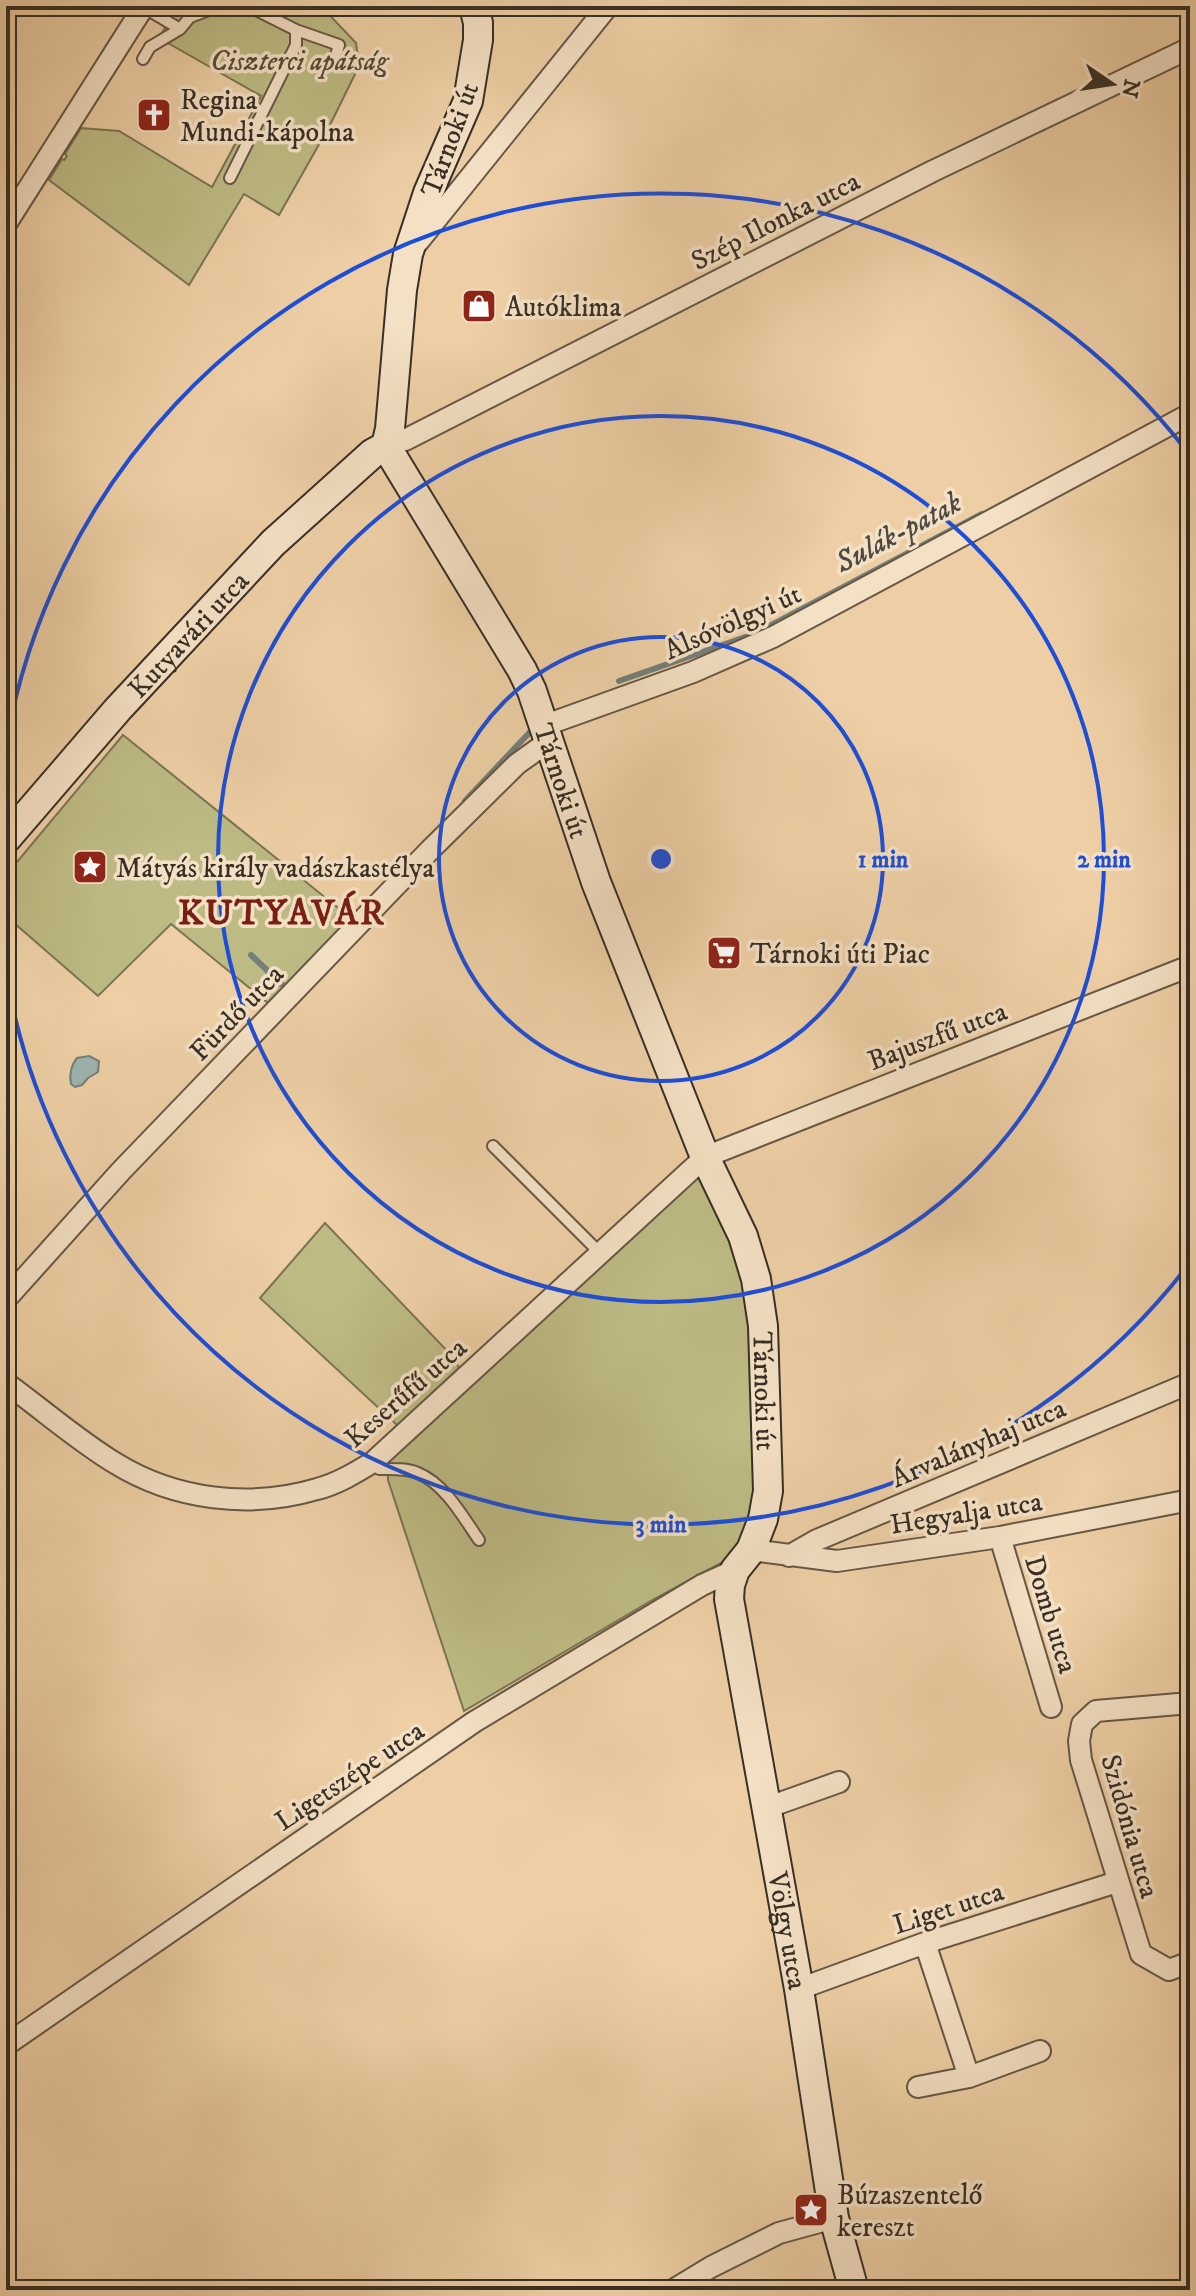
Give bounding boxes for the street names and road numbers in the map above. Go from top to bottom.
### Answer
street label: Tárnoki út [414,78,487,201]
street label: Szép Ilonka utca [685,164,866,279]
street label: Kutyavári utca [121,564,257,706]
street label: Alsóvölgyi út [659,577,807,668]
street label: Tárnoki út [525,719,596,843]
street label: Fürdő utca [183,957,292,1069]
street label: Bajuszfű utca [863,994,1012,1079]
street label: Keserűfű utca [338,1330,474,1456]
street label: Tárnoki út [744,1331,783,1451]
street label: Árvalányhaj utca [886,1390,1071,1496]
street label: Hegyalja utca [888,1484,1045,1543]
street label: Domb utca [1016,1551,1085,1678]
street label: Ligetszépe utca [268,1713,431,1839]
street label: Szidónia utca [1092,1751,1167,1902]
street label: Völgy utca [759,1868,815,1992]
street label: Liget utca [889,1874,1008,1943]

